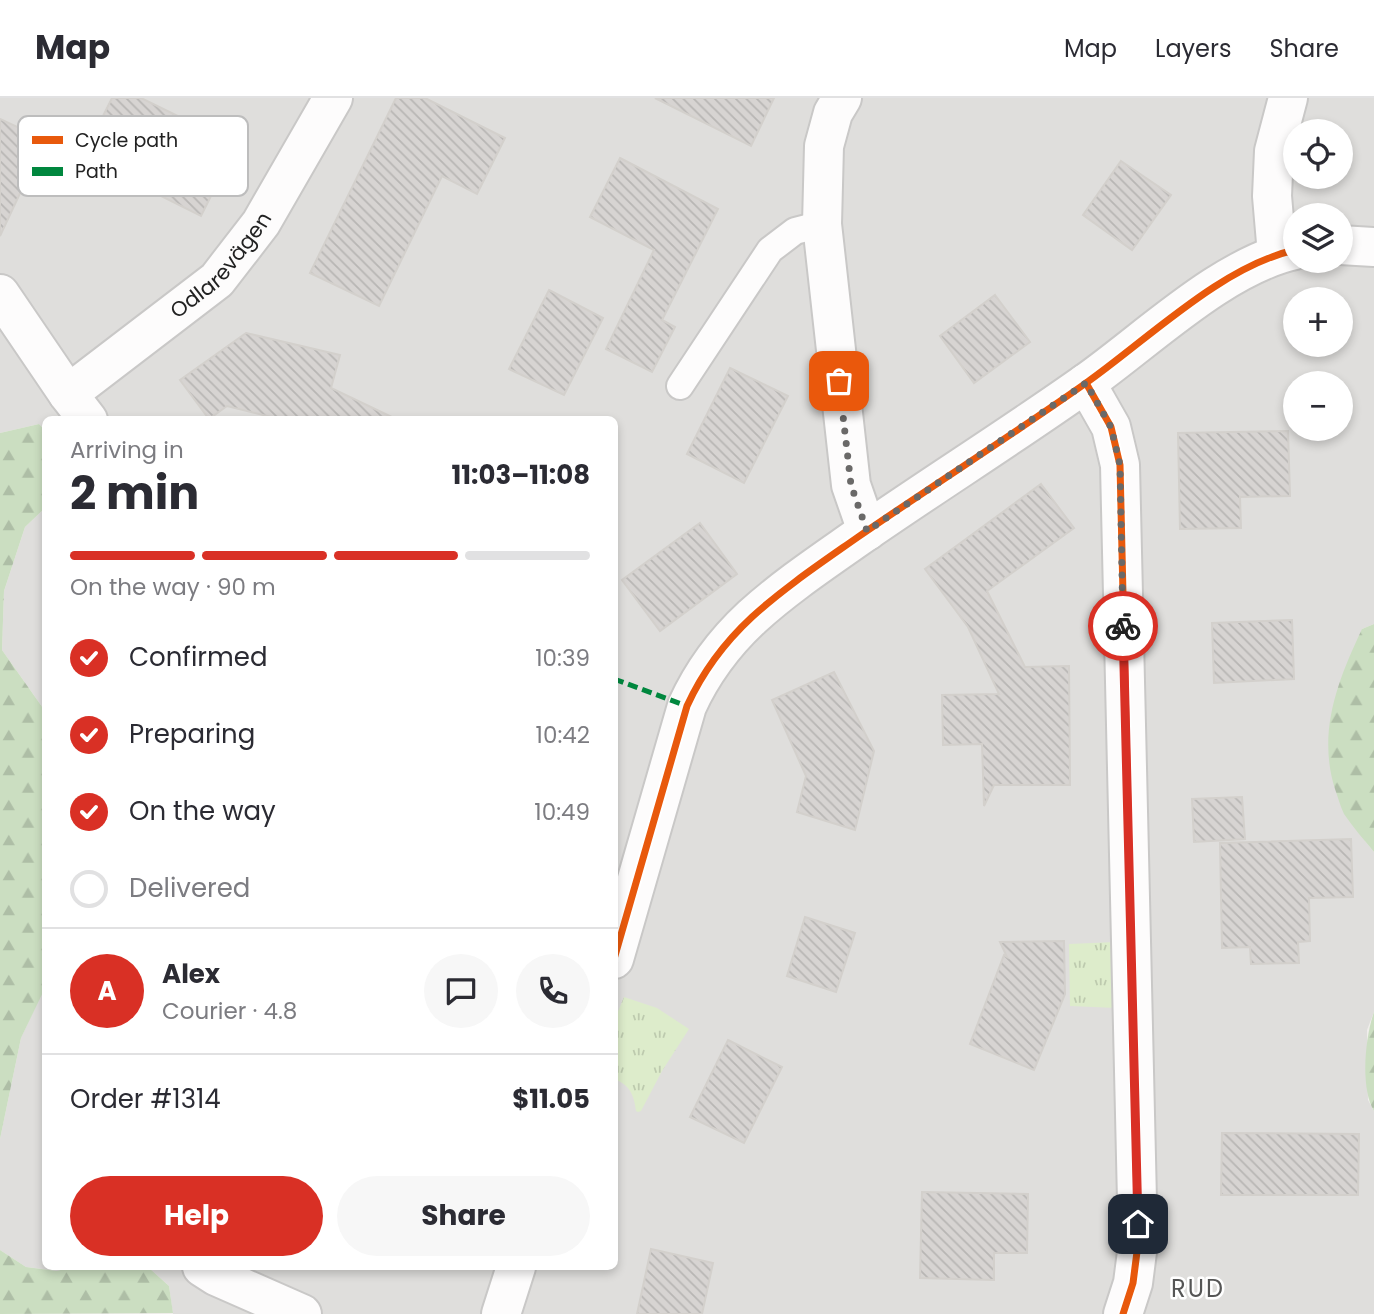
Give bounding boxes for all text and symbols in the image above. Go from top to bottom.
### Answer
text: Map [35,24,110,71]
text: Map [1064,32,1117,65]
text: Layers [1155,32,1231,65]
text: Share [1269,32,1339,65]
legend [18,116,248,196]
map controls [1283,119,1353,441]
button: locate [1283,119,1353,189]
text: Cycle path [75,127,178,154]
text: Path [75,158,118,185]
button: layers [1283,203,1353,273]
street label: Odlarevägen [164,207,278,325]
button: + [1283,287,1353,357]
pin [809,351,869,411]
icon: bag [820,362,858,400]
button: − [1283,371,1353,441]
text: Arriving in [70,434,184,466]
text: 11:03–11:08 [452,457,590,493]
text: 2 min [70,461,199,525]
text: On the way · 90 m [70,571,276,603]
courier [1088,591,1158,661]
icon: bike [1104,607,1142,645]
icon: check [70,639,108,677]
text: Confirmed [129,639,267,675]
text: 10:39 [535,642,590,674]
icon: check [70,716,108,754]
text: Preparing [129,716,255,752]
text: 10:42 [536,719,590,751]
icon: check [70,793,108,831]
text: On the way [129,793,276,829]
text: 10:49 [534,796,590,828]
text: Delivered [129,870,250,906]
button: chat [424,954,498,1028]
button: phone [516,954,590,1028]
text: Alex [162,956,220,992]
text: A [97,973,117,1009]
text: Courier · 4.8 [162,995,297,1027]
text: Order #1314 [70,1081,221,1117]
text: $11.05 [512,1081,590,1117]
button: Help [70,1176,323,1256]
button: Share [337,1176,590,1256]
pin [1108,1194,1168,1254]
icon: home [1119,1205,1157,1243]
district label: RUD [1171,1272,1225,1305]

